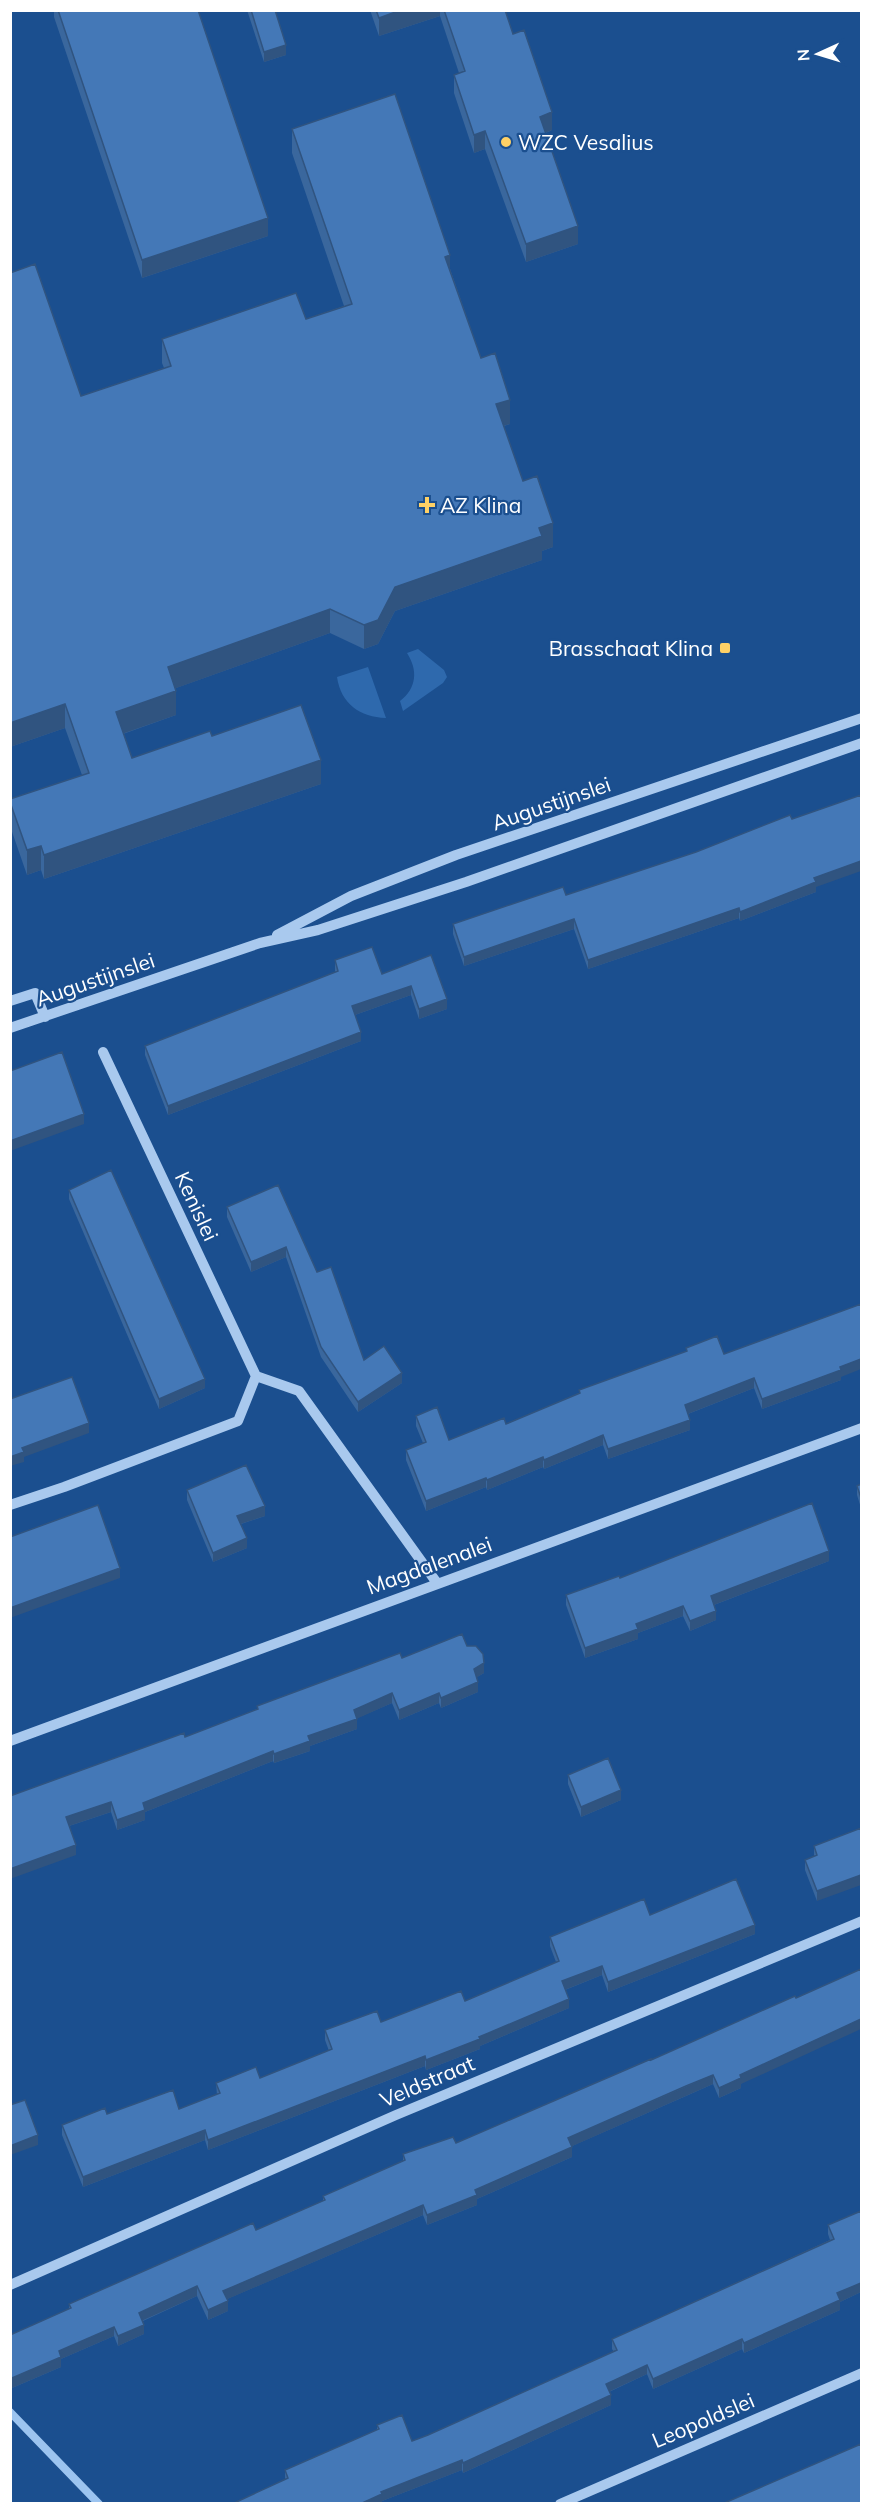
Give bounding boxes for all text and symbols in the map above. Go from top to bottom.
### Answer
north arrow [788,24,848,84]
text: N [793,48,813,62]
place label: WZC Vesalius [518,129,654,155]
marker: WZC Vesalius [499,135,513,149]
place label: AZ Klina [440,492,521,518]
marker: AZ Klina [418,496,436,514]
place label: Brasschaat Klina [549,635,713,661]
marker: Brasschaat Klina [718,641,732,655]
street label: Augustijnslei [488,771,614,835]
street label: Augustijnslei [32,947,158,1011]
street label: Kenislei [170,1167,224,1245]
street label: Magdalenalei [363,1530,495,1600]
street label: Veldstraat [376,2049,478,2113]
street label: Leopoldslei [648,2387,758,2453]

